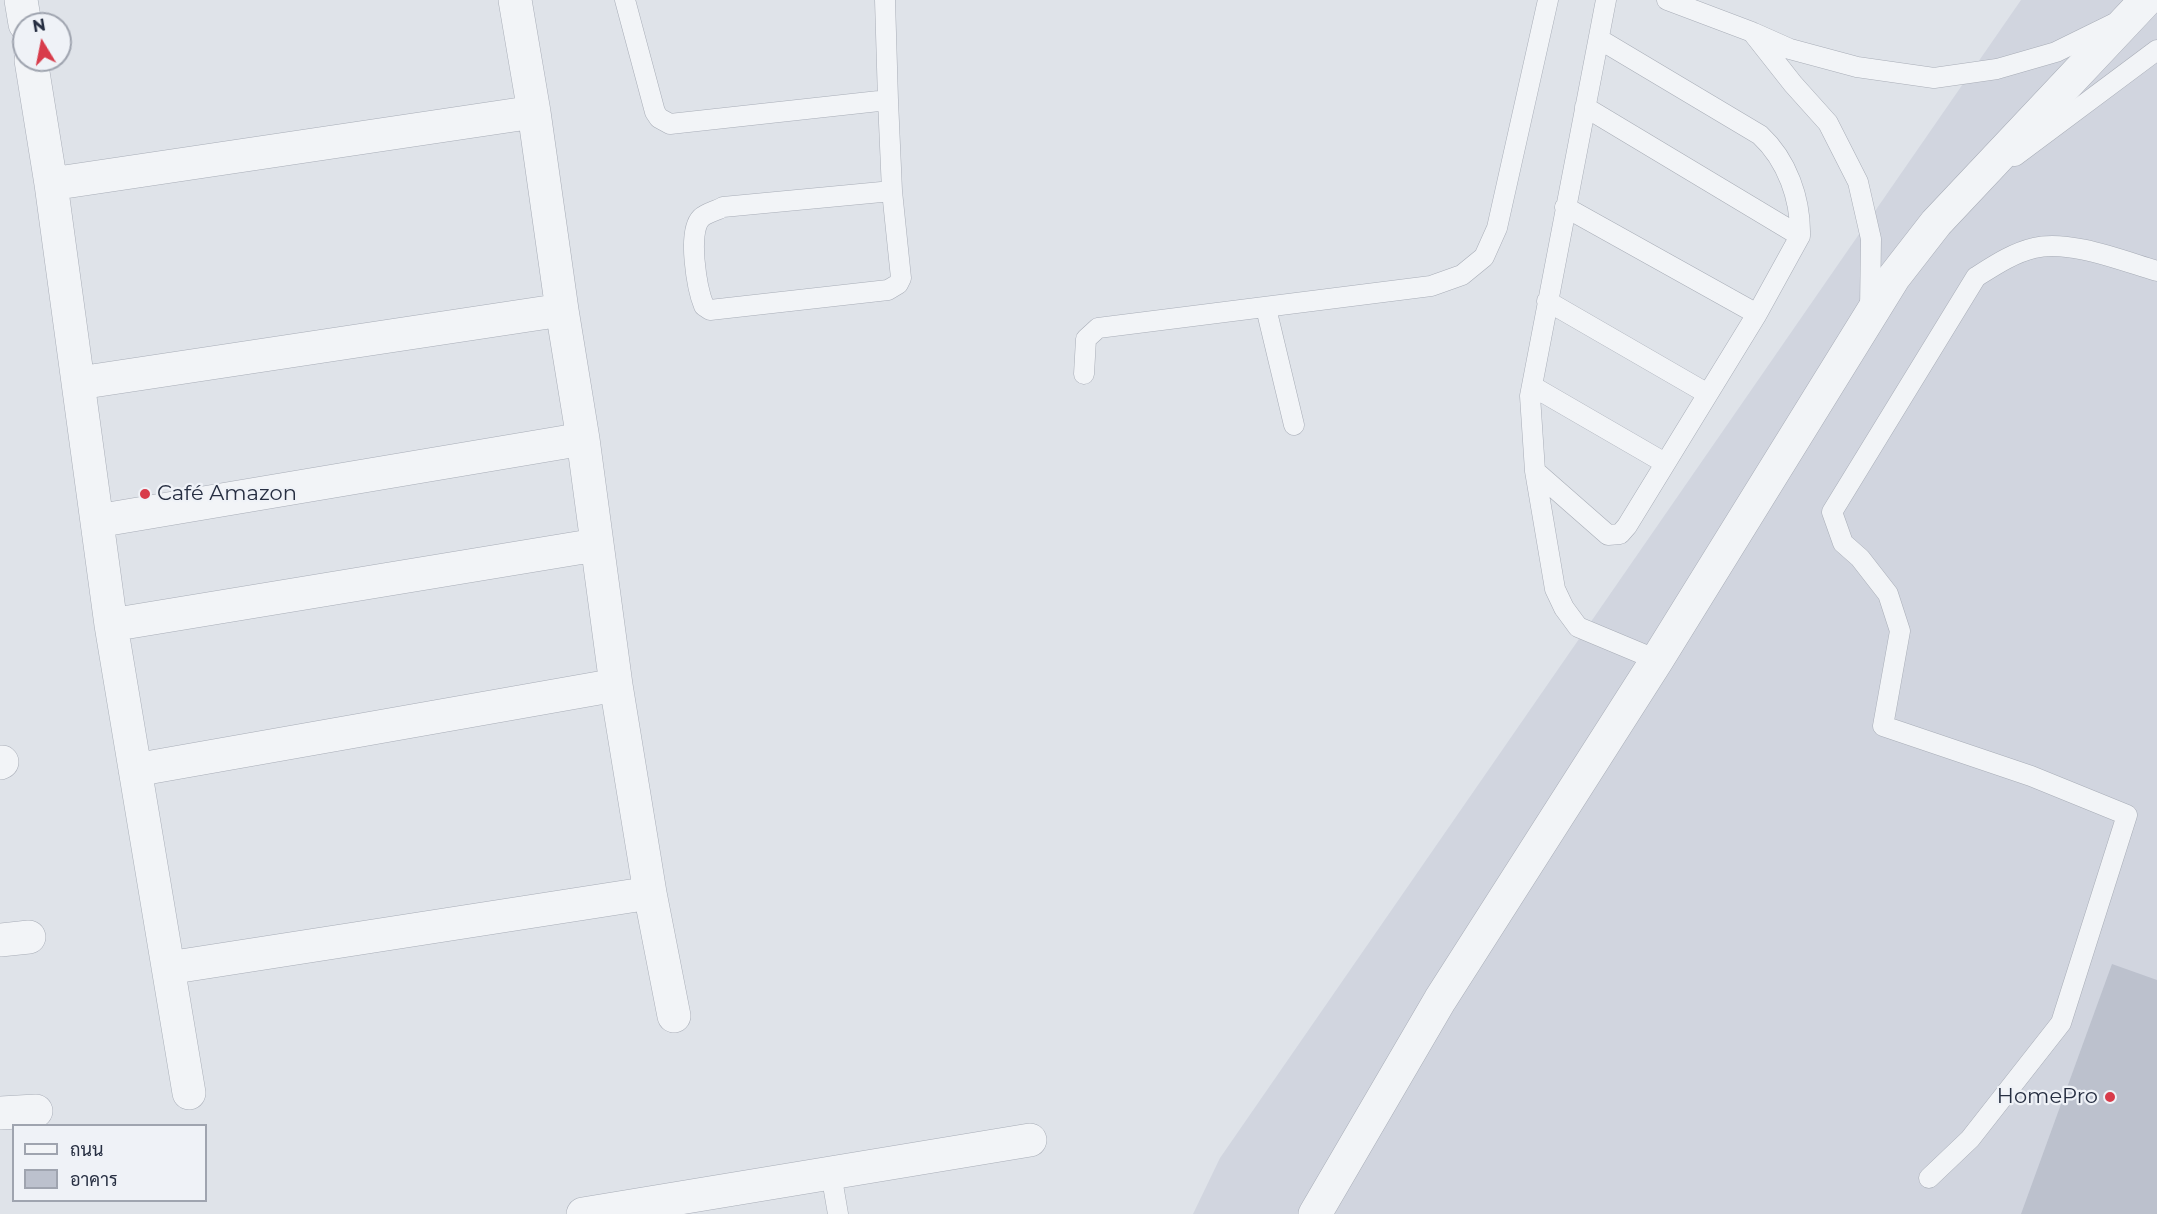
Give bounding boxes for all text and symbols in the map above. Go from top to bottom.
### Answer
north arrow [12,12,72,72]
text: N [31,15,47,36]
place label: Café Amazon [157,481,297,507]
marker: Café Amazon [138,487,152,501]
place label: HomePro [1997,1084,2098,1110]
marker: HomePro [2103,1090,2117,1104]
legend [12,1124,207,1202]
text: ถนน [70,1139,103,1161]
text: อาคาร [70,1169,118,1191]

